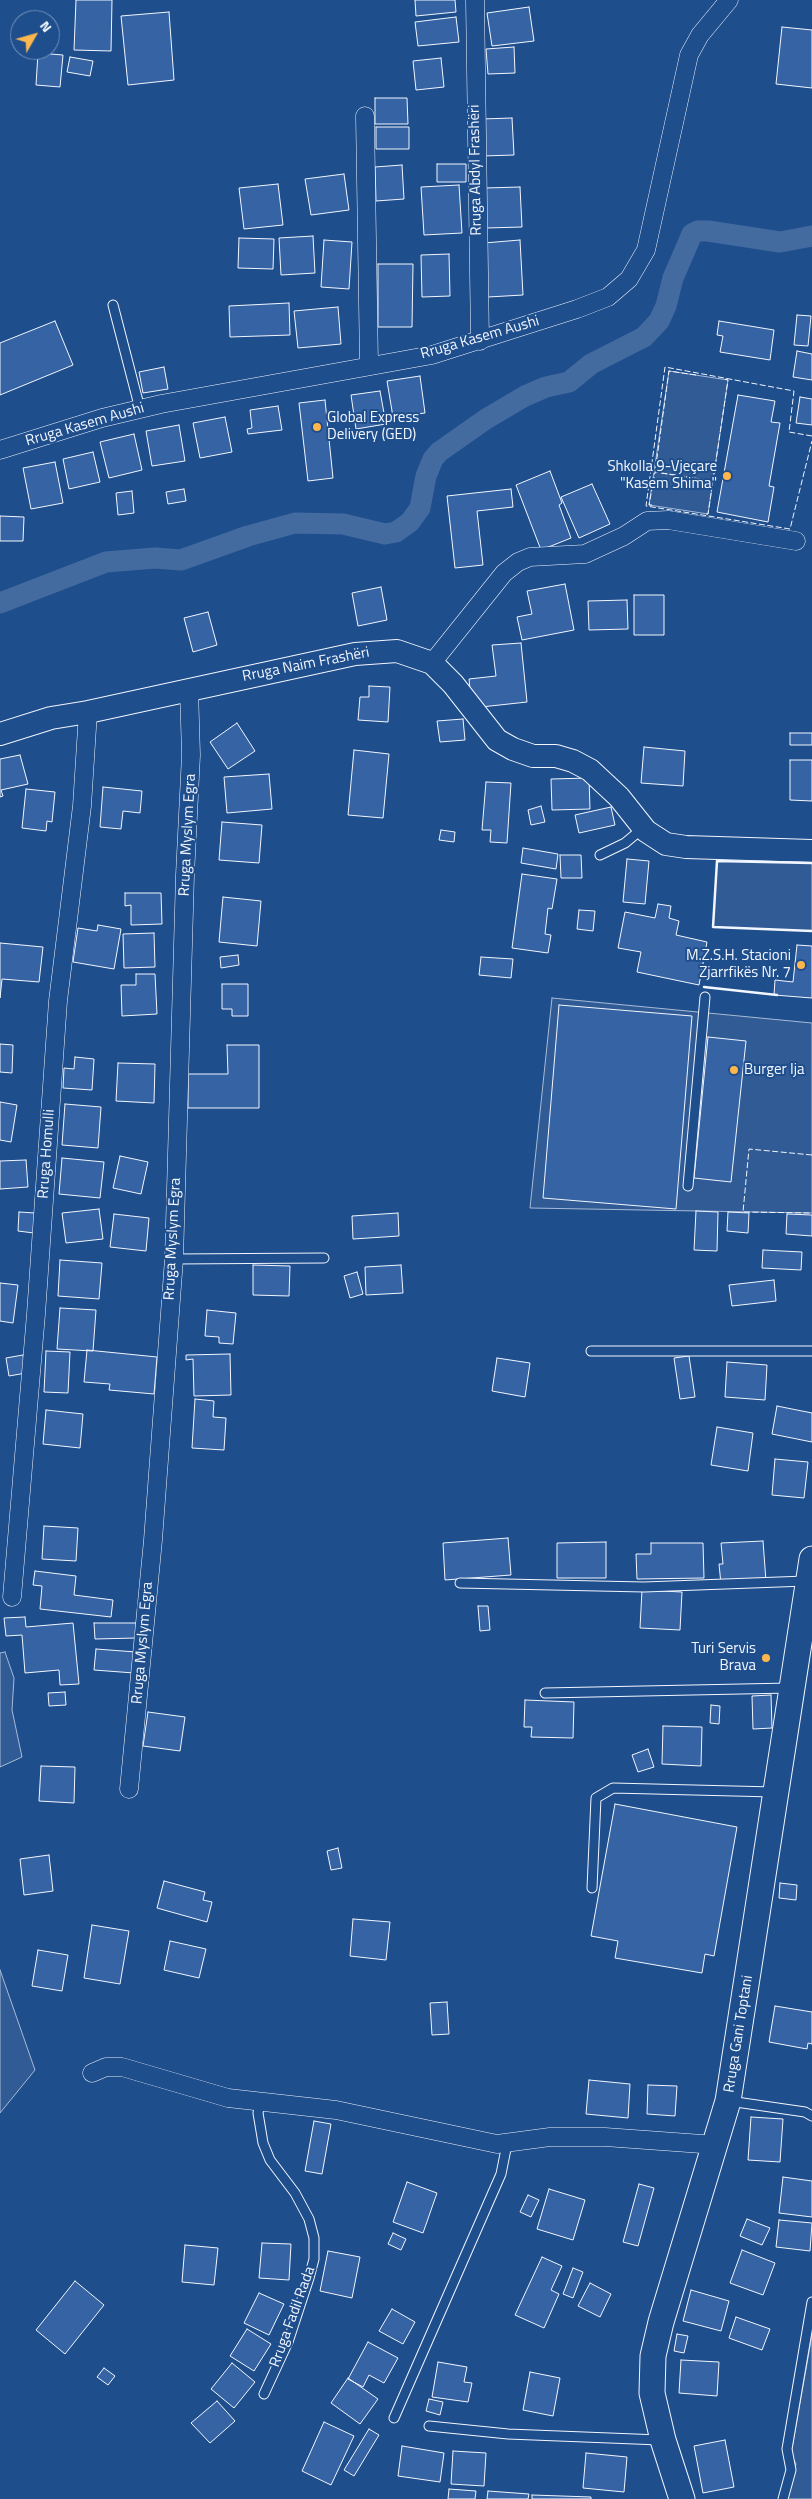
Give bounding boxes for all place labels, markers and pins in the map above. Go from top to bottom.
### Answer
place label: Global Express Delivery (GED) [327,409,419,444]
marker: Global Express Delivery (GED) [311,421,323,433]
place label: Shkolla 9-Vjeçare "Kasem Shima" [607,458,717,493]
marker: Shkolla 9-Vjeçare "Kasem Shima" [721,470,733,482]
place label: M.Z.S.H. Stacioni Zjarrfikës Nr. 7 [686,947,791,982]
marker: M.Z.S.H. Stacioni Zjarrfikës Nr. 7 [795,959,807,971]
place label: Burger Ija [744,1061,805,1079]
marker: Burger Ija [728,1064,740,1076]
place label: Turi Servis Brava [691,1640,756,1675]
marker: Turi Servis Brava [760,1652,772,1664]

